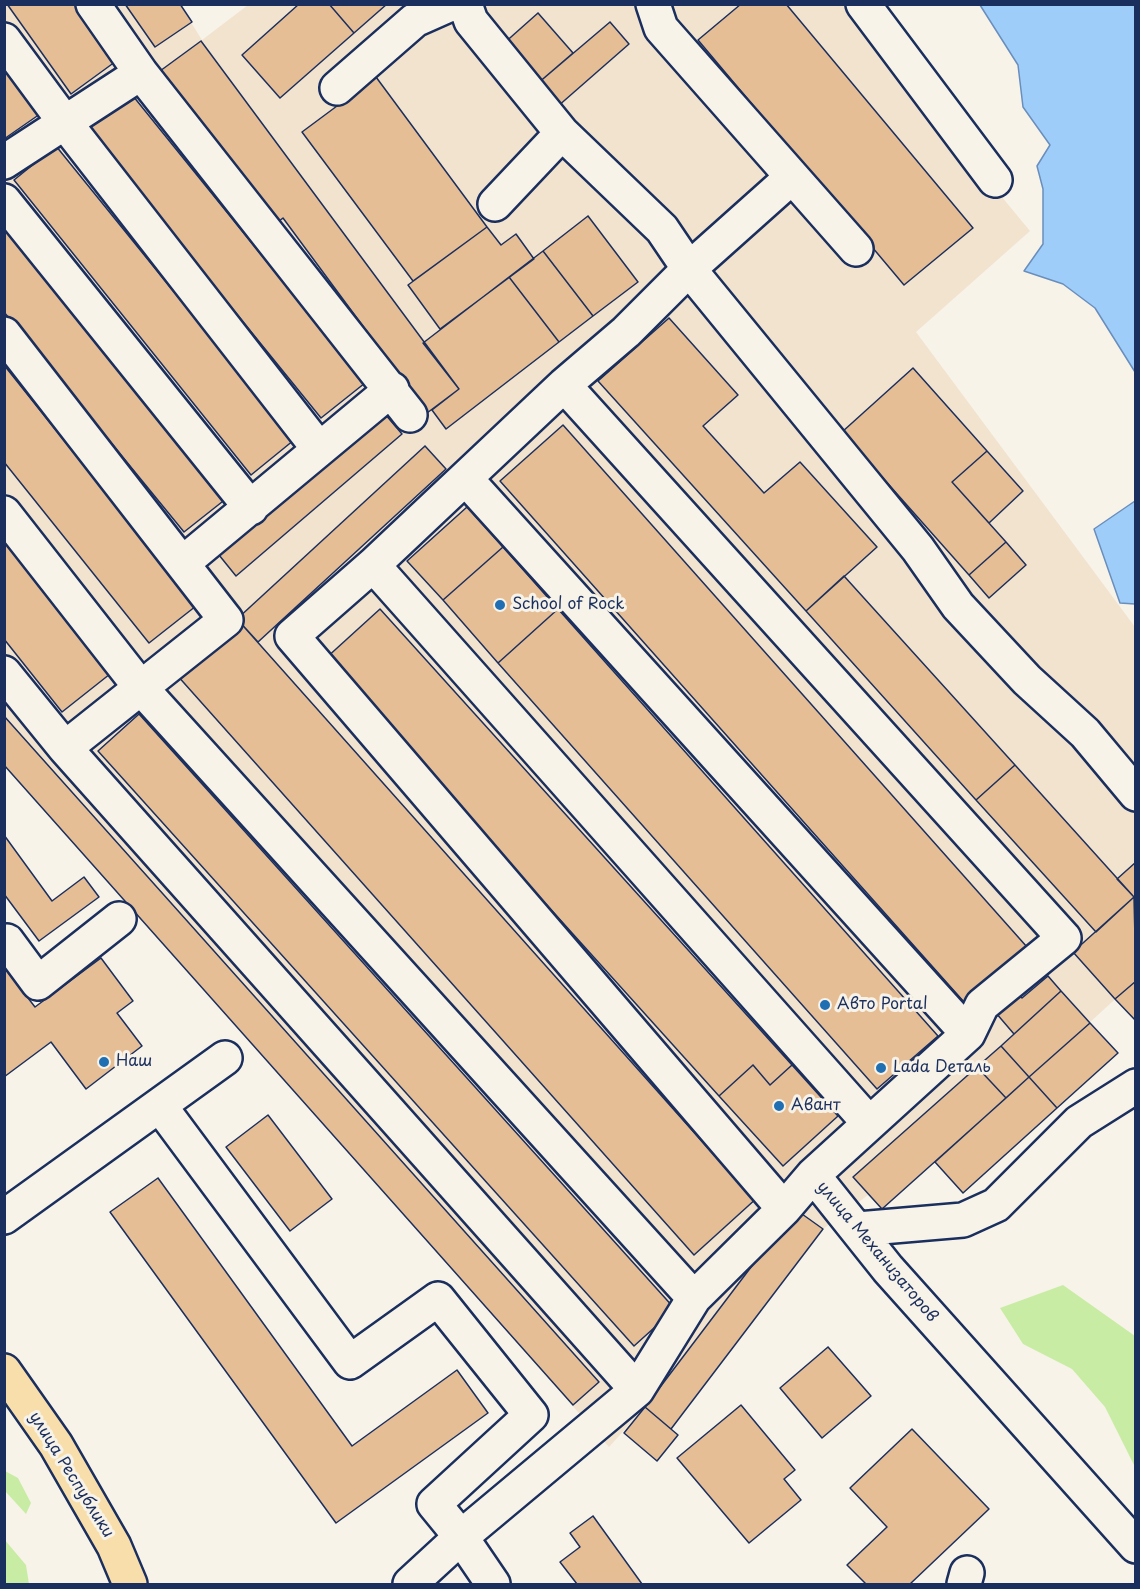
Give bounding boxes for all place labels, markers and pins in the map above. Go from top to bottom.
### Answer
place label: School of Rock [512,595,624,615]
marker: School of Rock [493,598,507,612]
place label: Авто Portal [837,995,927,1015]
marker: Авто Portal [818,998,832,1012]
place label: Наш [116,1052,152,1072]
marker: Наш [97,1055,111,1069]
place label: Lada Dеталь [893,1058,991,1078]
marker: Lada Dеталь [874,1061,888,1075]
place label: Авант [791,1096,841,1116]
marker: Авант [772,1099,786,1113]

